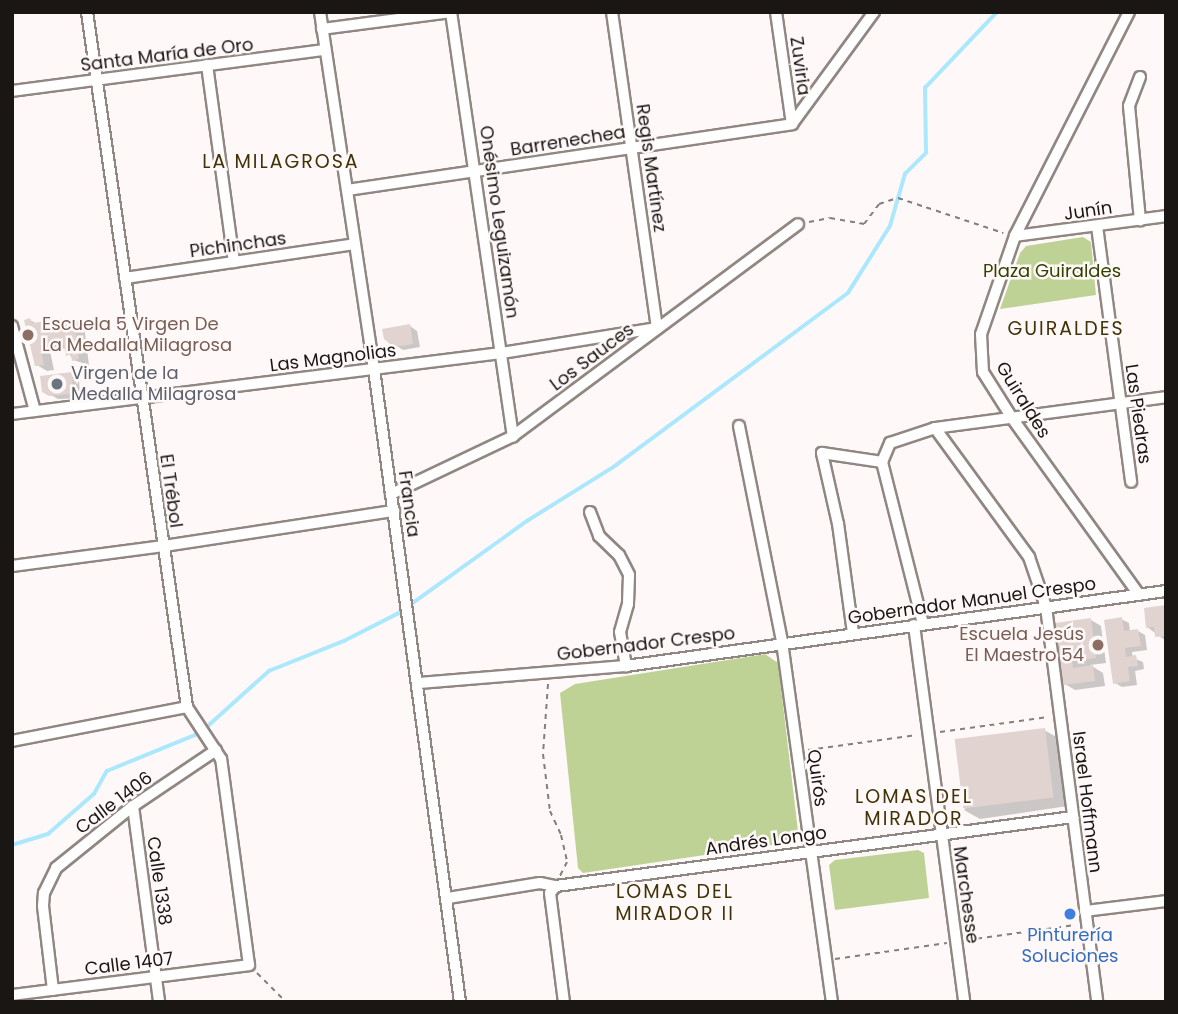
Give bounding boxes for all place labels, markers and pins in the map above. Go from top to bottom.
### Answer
place label: Escuela 5 Virgen De La Medalla Milagrosa [42,314,232,356]
marker: Escuela 5 Virgen De La Medalla Milagrosa [20,327,36,343]
place label: Virgen de la Medalla Milagrosa [71,363,236,406]
marker: Virgen de la Medalla Milagrosa [49,376,65,392]
place label: Escuela Jesús El Maestro 54 [959,624,1084,666]
marker: Escuela Jesús El Maestro 54 [1090,637,1106,653]
marker: Pinturería Soluciones [1062,906,1078,922]
place label: Pinturería Soluciones [1022,925,1118,968]

